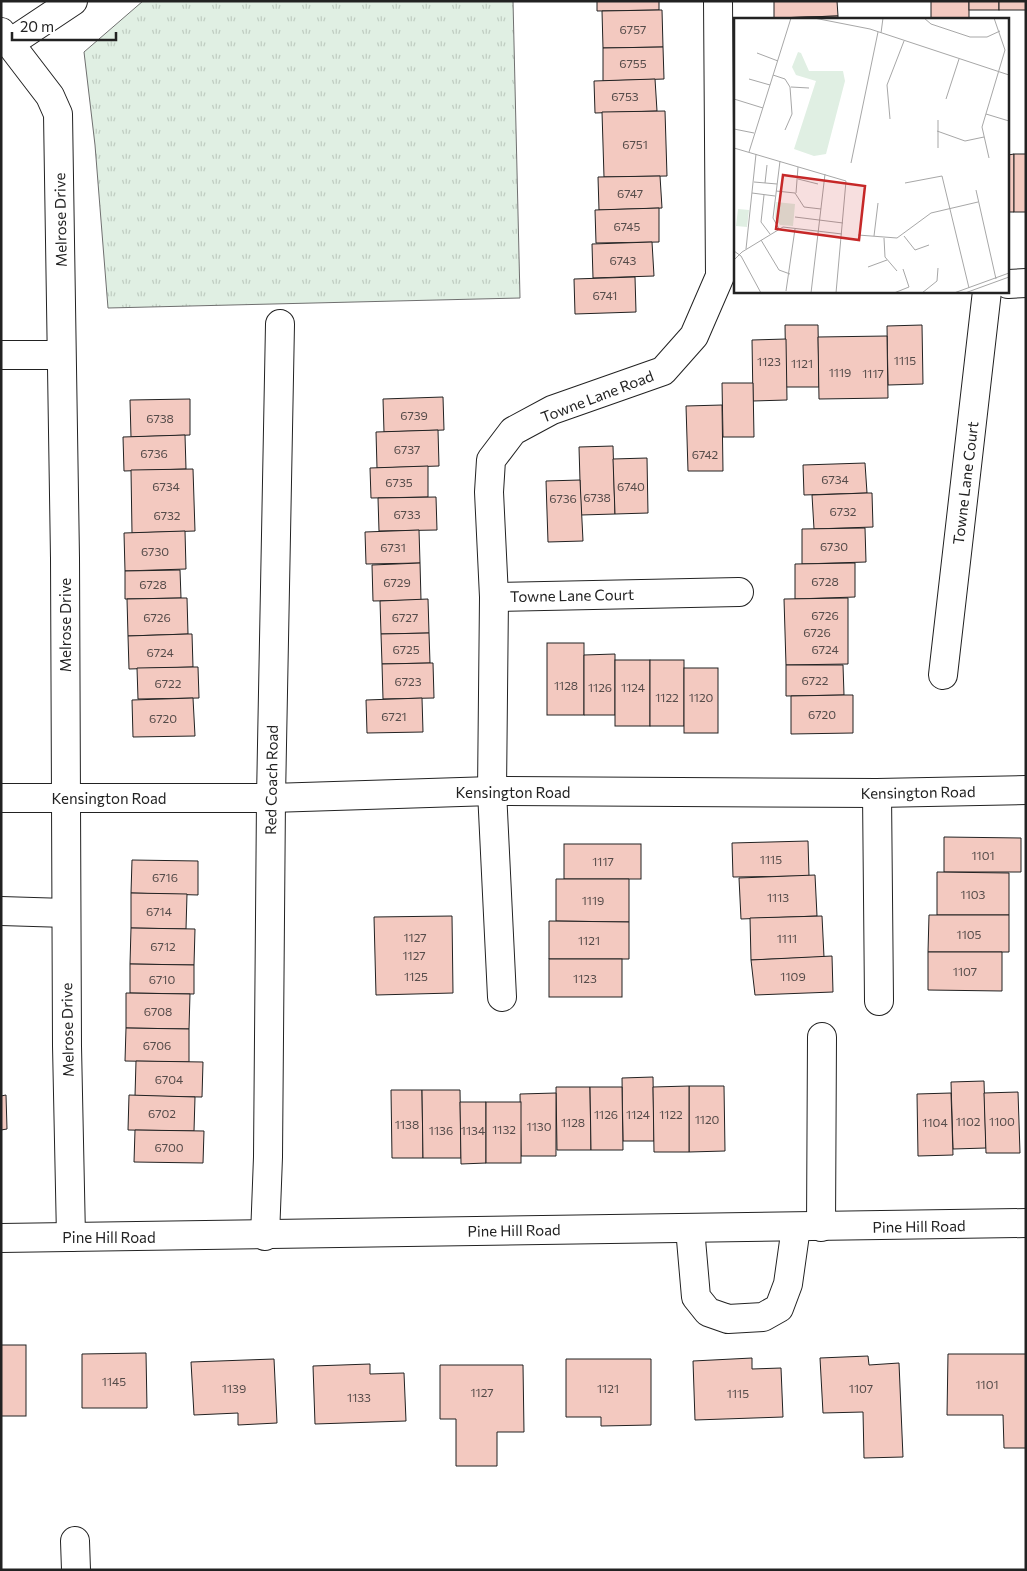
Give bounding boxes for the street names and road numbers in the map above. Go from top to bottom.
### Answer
street label: Melrose Drive [50,173,70,267]
street label: Towne Lane Road [538,366,656,426]
street label: Towne Lane Court [949,420,981,546]
street label: Melrose Drive [56,578,74,672]
street label: Towne Lane Court [510,585,634,605]
street label: Red Coach Road [261,725,281,835]
street label: Kensington Road [860,782,976,802]
street label: Kensington Road [456,783,570,801]
street label: Kensington Road [52,789,166,807]
street label: Melrose Drive [57,983,77,1077]
street label: Pine Hill Road [872,1216,966,1236]
street label: Pine Hill Road [467,1220,561,1240]
street label: Pine Hill Road [62,1228,156,1246]

